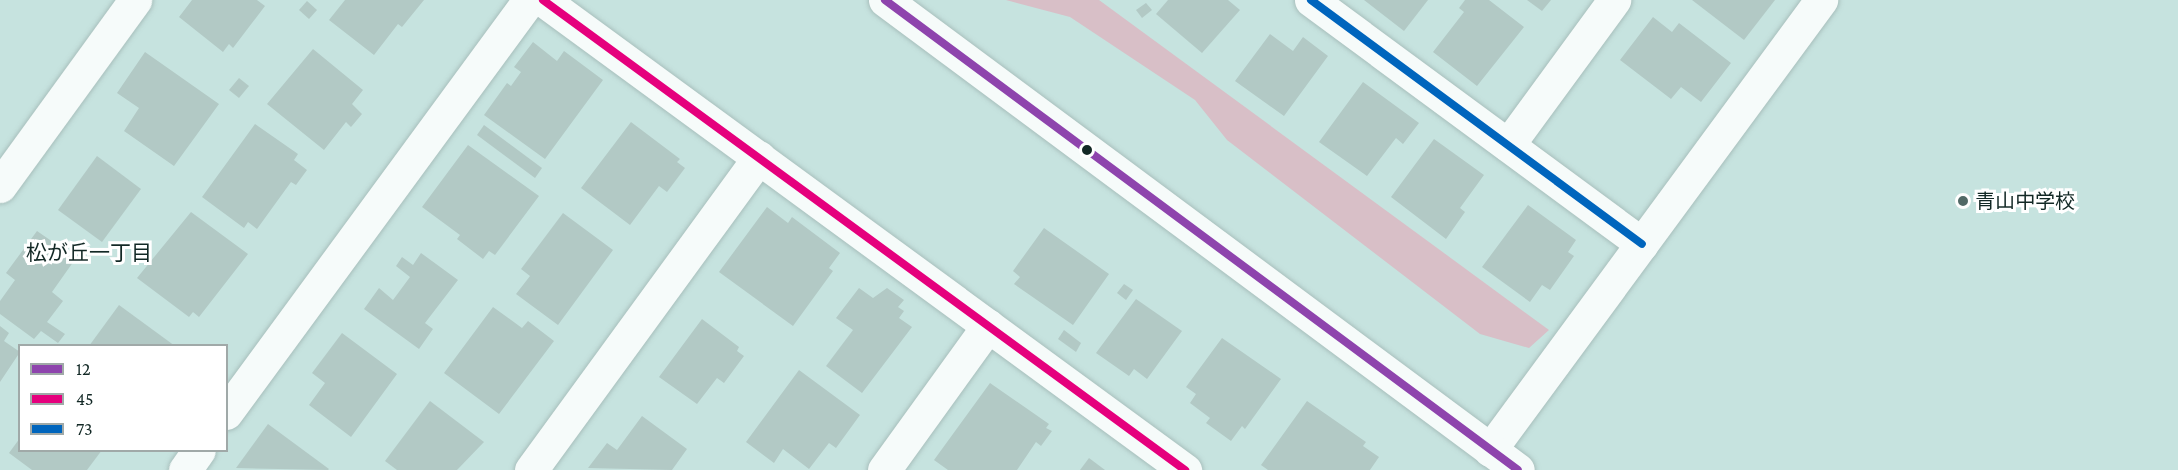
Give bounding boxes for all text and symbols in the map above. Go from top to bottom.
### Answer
unlabelled marker [1081,144,1093,156]
place label: 青山中学校 [1975,189,2075,213]
marker: 青山中学校 [1956,194,1970,208]
district label: 松が丘一丁目 [26,240,152,266]
legend [18,344,228,452]
text: 12 [76,359,91,379]
text: 45 [76,389,94,409]
text: 73 [76,419,93,439]

